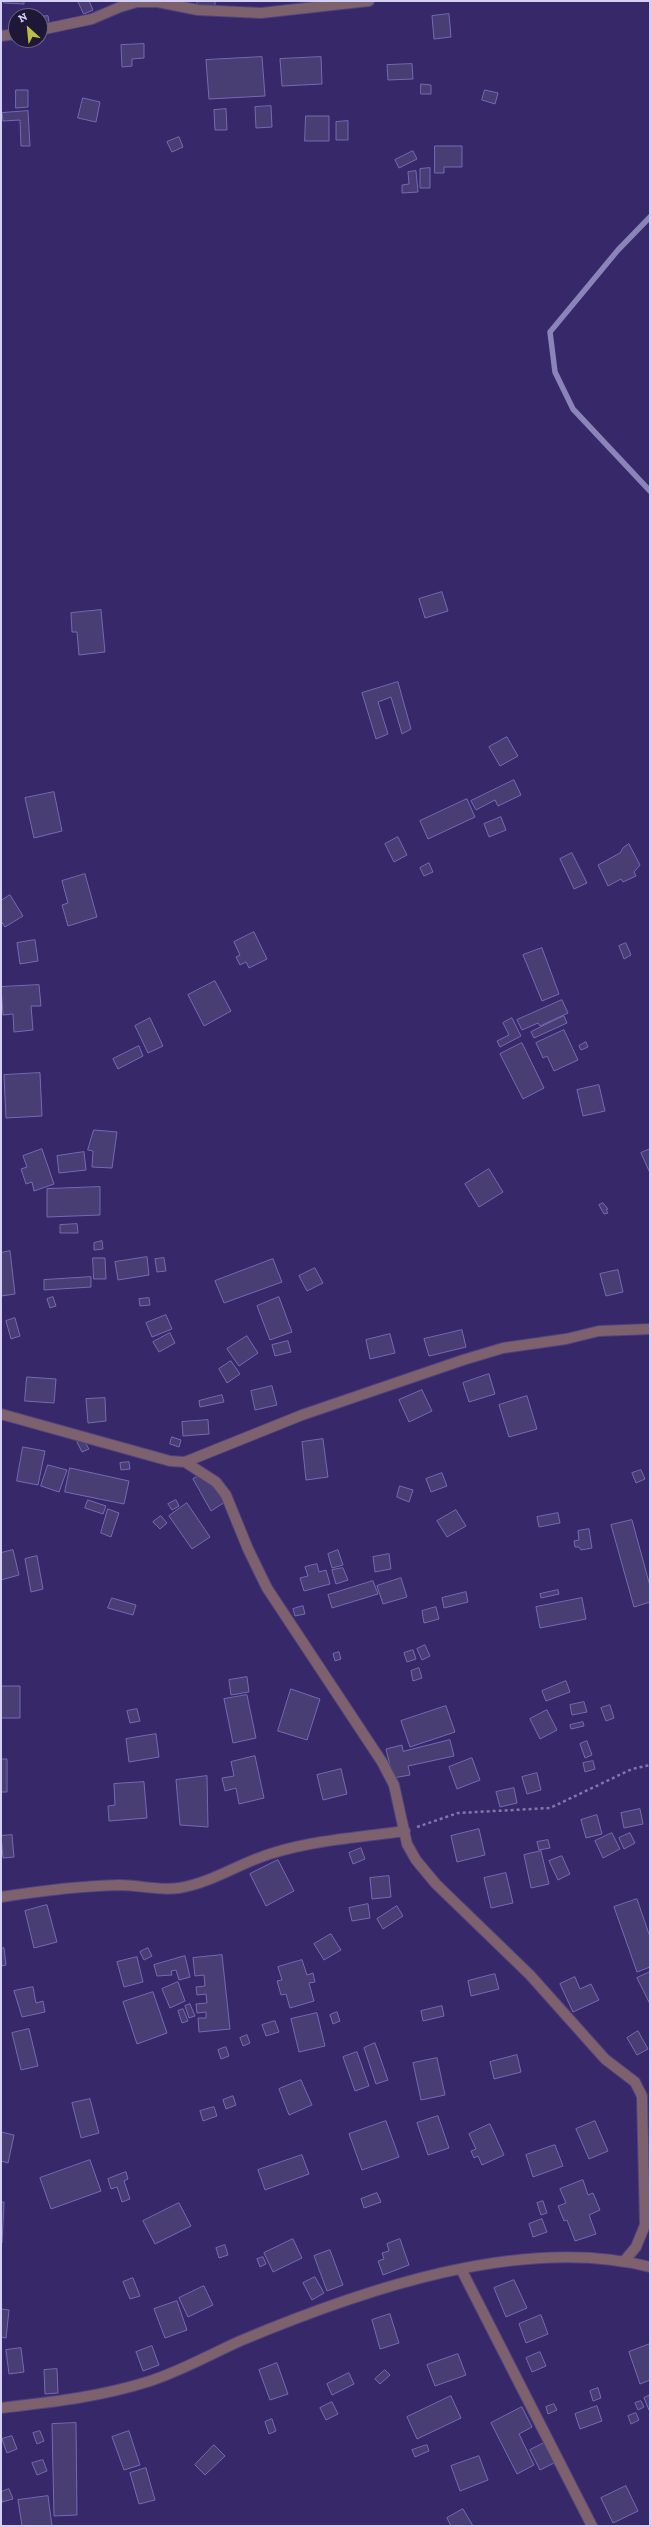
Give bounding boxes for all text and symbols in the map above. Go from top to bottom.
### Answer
north arrow [8,8,48,48]
text: N [16,10,29,25]

